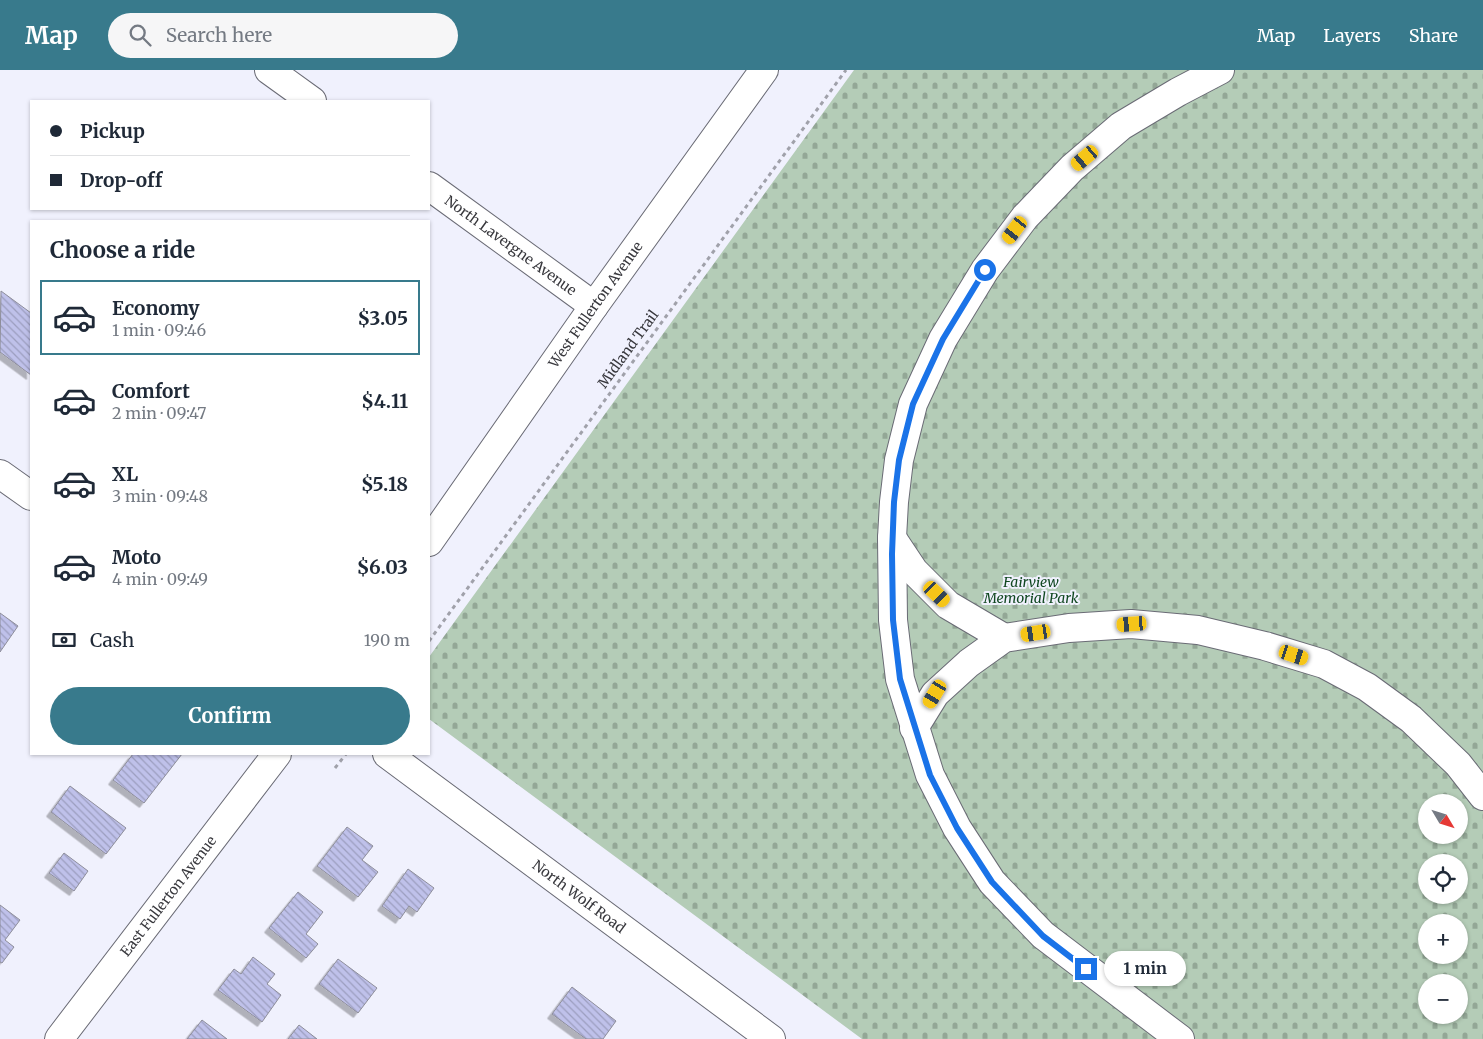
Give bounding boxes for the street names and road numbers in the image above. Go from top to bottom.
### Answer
street label: North Lavergne Avenue [441,191,580,299]
street label: West Fullerton Avenue [544,238,647,372]
street label: Midland Trail [594,306,663,391]
street label: East Fullerton Avenue [117,832,220,960]
street label: North Wolf Road [529,856,629,937]

